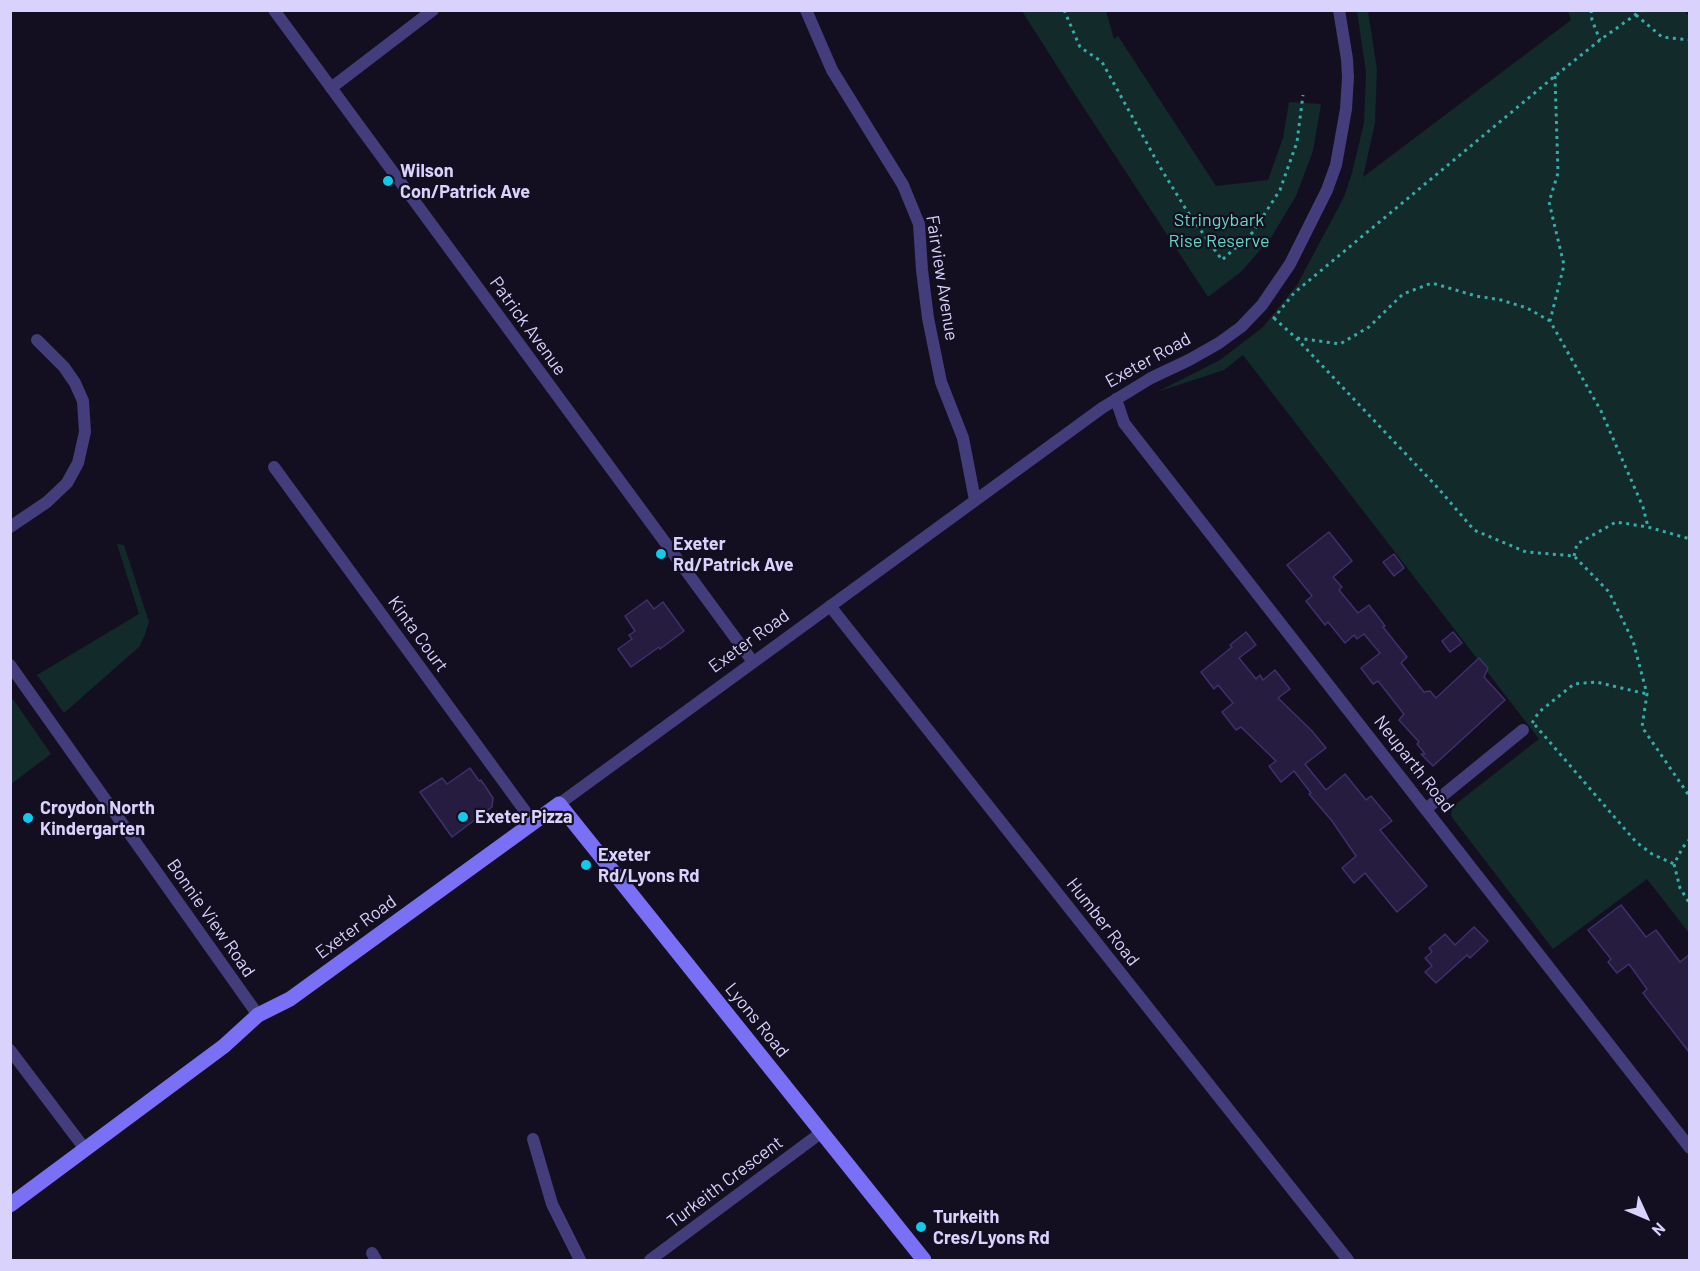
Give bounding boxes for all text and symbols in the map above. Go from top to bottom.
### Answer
place label: Wilson Con/Patrick Ave [400,160,530,202]
marker: Wilson Con/Patrick Ave [381,174,395,188]
park label: Stringybark Rise Reserve [1169,209,1269,252]
street label: Fairview Avenue [921,214,963,342]
street label: Patrick Avenue [485,272,571,380]
street label: Exeter Road [1101,328,1195,392]
place label: Exeter Rd/Patrick Ave [673,533,793,576]
marker: Exeter Rd/Patrick Ave [654,547,668,561]
street label: Kinta Court [383,592,453,676]
street label: Exeter Road [704,605,794,677]
street label: Neuparth Road [1369,711,1459,817]
place label: Croydon North Kindergarten [40,797,155,840]
place label: Exeter Pizza [475,806,573,828]
marker: Exeter Pizza [456,810,470,824]
marker: Croydon North Kindergarten [21,811,35,825]
place label: Exeter Rd/Lyons Rd [598,844,700,886]
street label: Bonnie View Road [162,855,260,981]
marker: Exeter Rd/Lyons Rd [579,858,593,872]
street label: Humber Road [1062,874,1144,970]
street label: Exeter Road [311,891,401,963]
street label: Lyons Road [720,978,794,1062]
street label: Turkeith Crescent [663,1132,787,1232]
north arrow [1616,1187,1676,1247]
place label: Turkeith Cres/Lyons Rd [933,1206,1050,1248]
text: N [1649,1219,1670,1240]
marker: Turkeith Cres/Lyons Rd [914,1220,928,1234]

